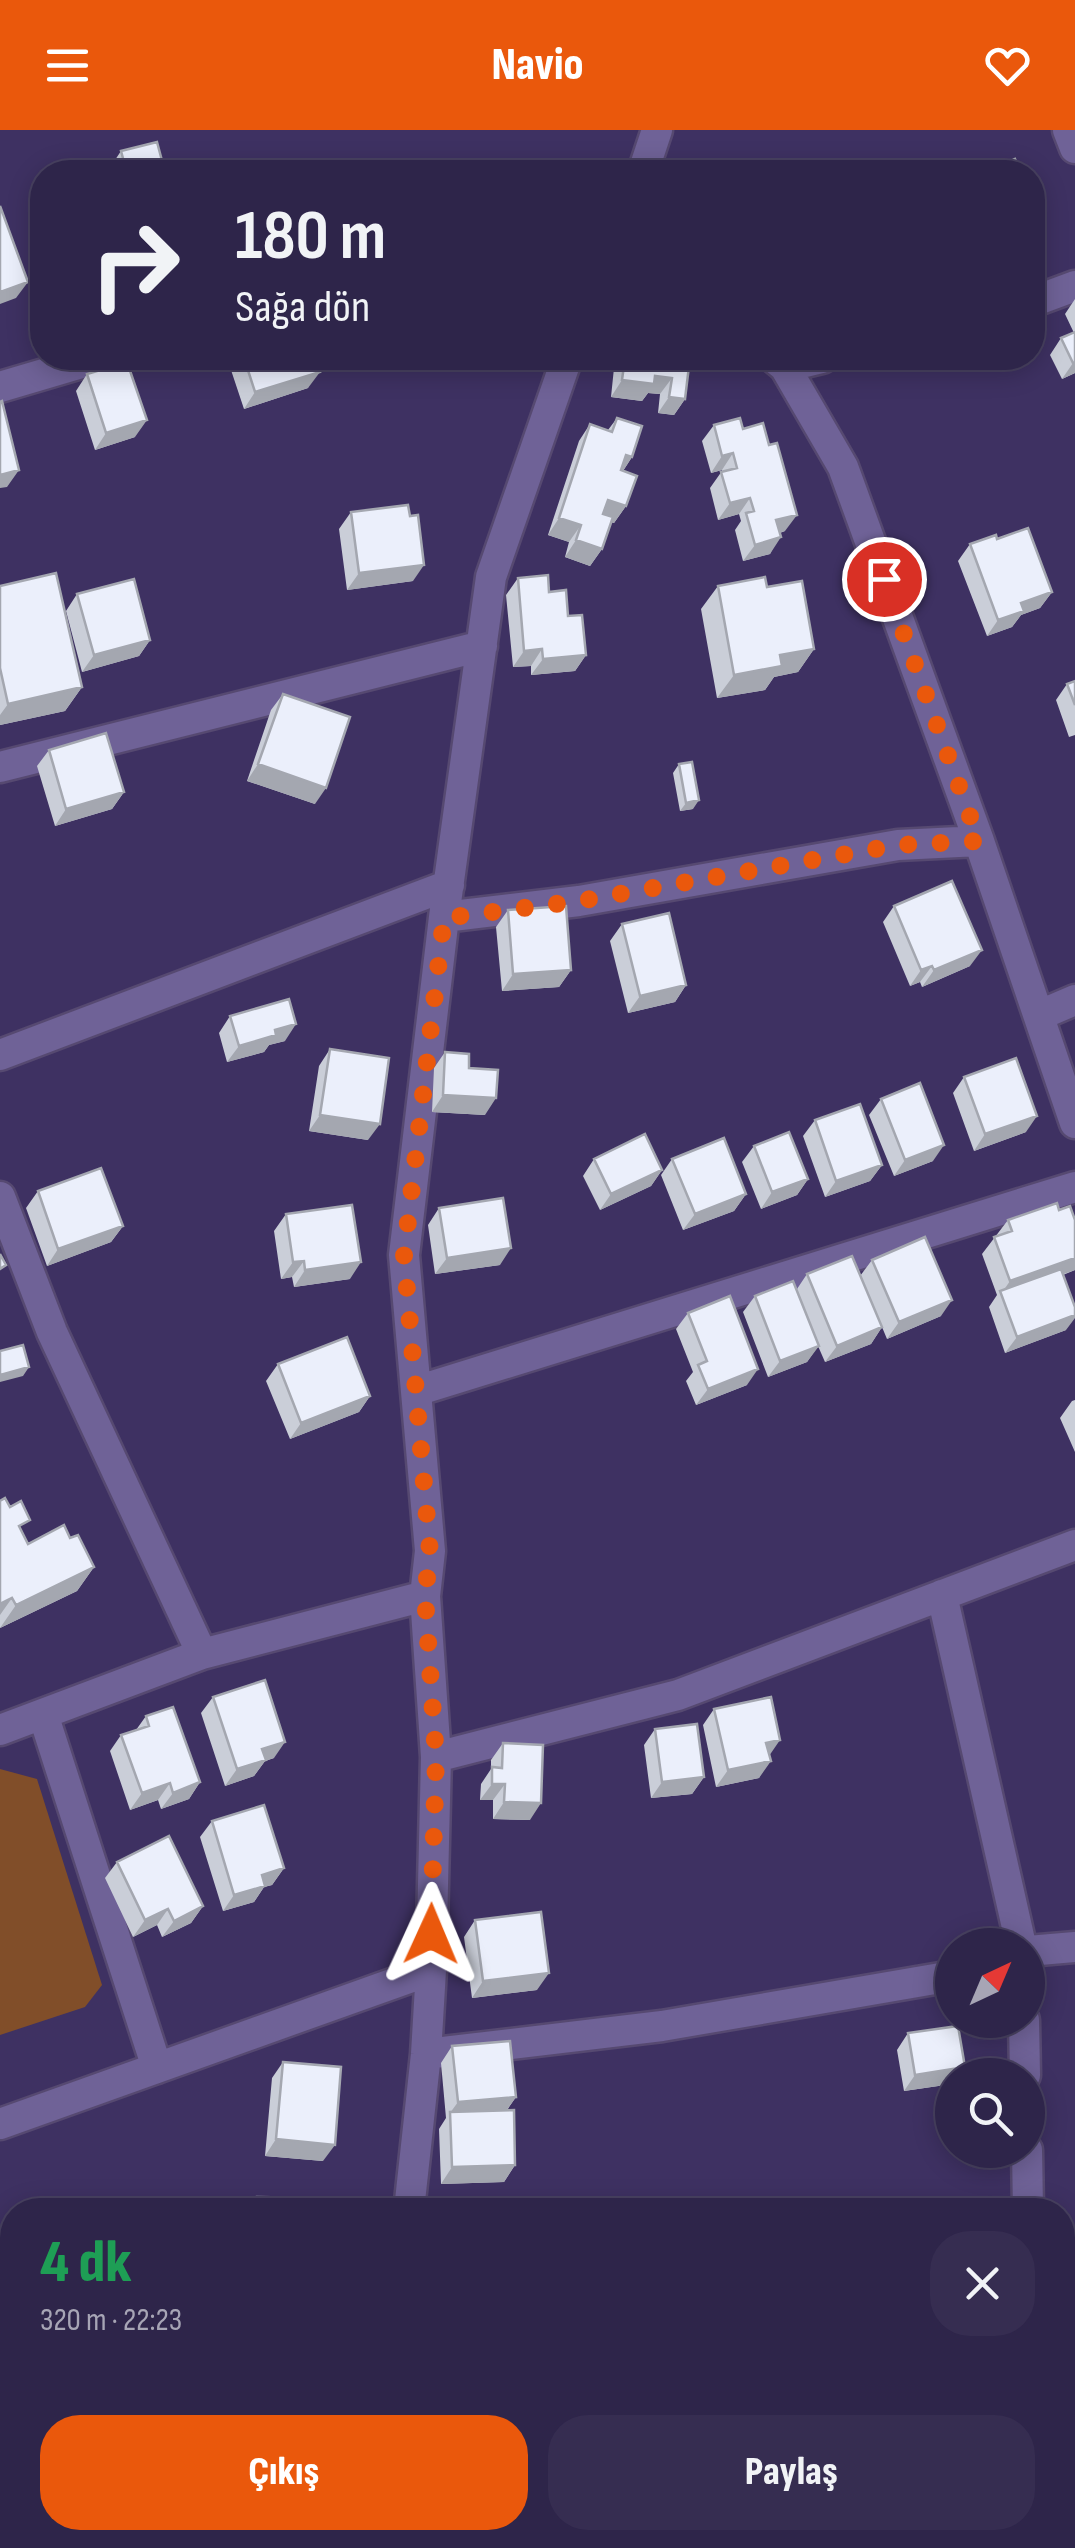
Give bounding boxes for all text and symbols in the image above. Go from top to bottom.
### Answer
icon: menu [40,38,95,93]
text: Navio [491,38,584,93]
icon: heart [980,38,1035,93]
text: 180 m [235,195,386,279]
icon: right [70,200,200,330]
text: Sağa dön [235,280,370,335]
pin [842,537,927,622]
icon: arrive [857,552,912,607]
position arrow [379,1882,483,1986]
north arrow [935,1928,1045,2038]
map controls [935,1928,1045,2168]
button: search [935,2058,1045,2168]
text: 4 dk [40,2227,132,2299]
button: close [930,2231,1035,2336]
text: 320 m · 22:23 [40,2301,182,2340]
button: Çıkış [40,2415,528,2530]
button: Paylaş [548,2415,1035,2530]

